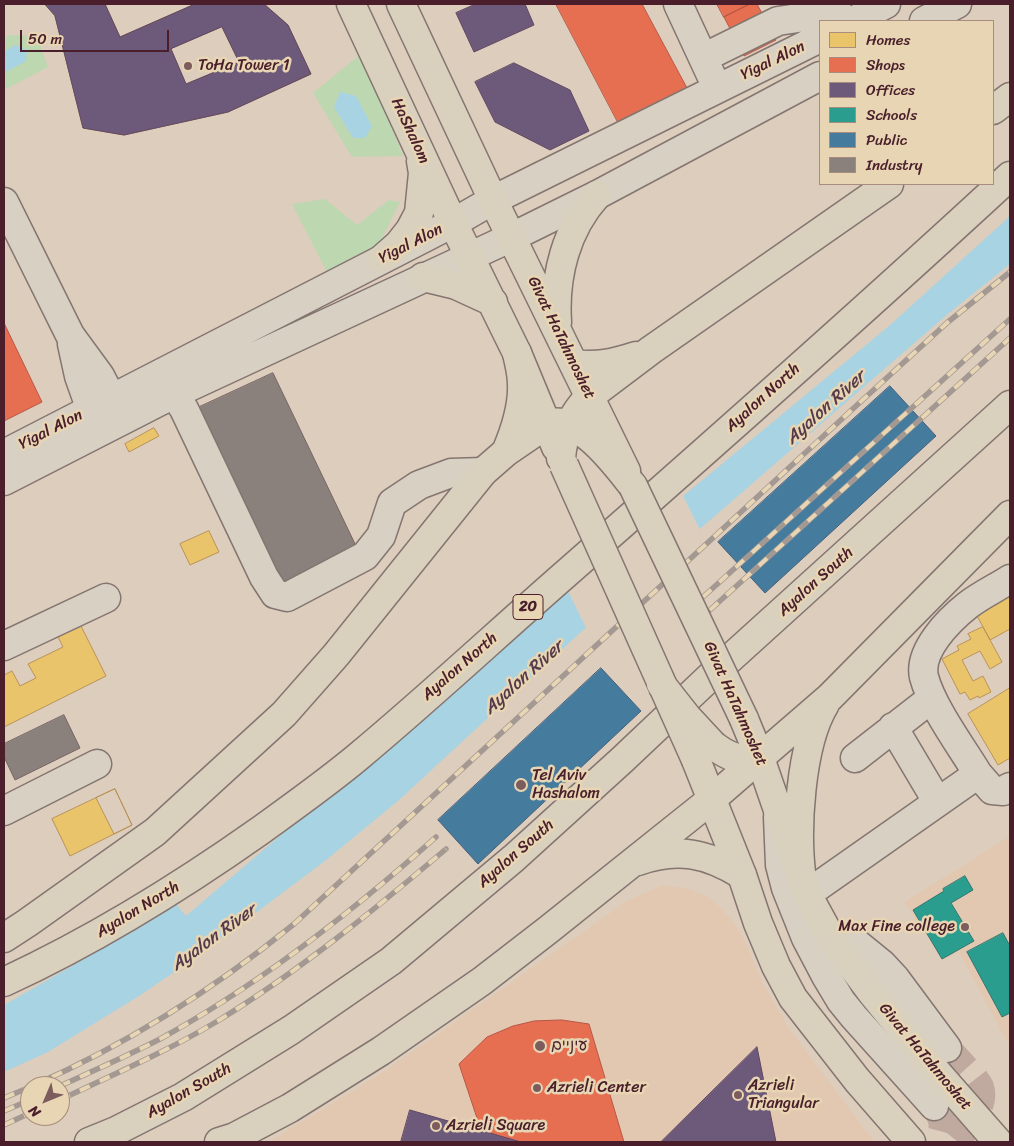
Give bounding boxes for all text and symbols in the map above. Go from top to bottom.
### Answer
scale bar [22,20,171,52]
legend [819,20,994,185]
text: 50 m [28,26,62,52]
text: Homes [866,27,910,53]
street label: Yigal Alon [738,37,808,85]
text: Shops [866,52,905,78]
place label: ToHa Tower 1 [198,56,290,76]
marker: ToHa Tower 1 [182,60,194,72]
text: Offices [866,77,915,103]
street label: HaShalom [386,95,434,167]
text: Schools [866,102,917,128]
text: Public [866,127,907,153]
text: Industry [866,152,923,178]
street label: Yigal Alon [376,220,446,268]
street label: Givat HaTahmoshet [523,273,599,403]
street label: Ayalon North [722,360,804,436]
water label: Ayalon River [782,367,870,449]
street label: Yigal Alon [16,406,86,454]
street label: Ayalon South [774,543,858,621]
road number: 20 [513,594,543,620]
street label: Ayalon North [418,629,502,705]
water label: Ayalon River [480,637,568,719]
street label: Givat HaTahmoshet [699,639,771,769]
place label: Tel Aviv Hashalom [532,766,600,804]
marker: Tel Aviv Hashalom [514,778,528,792]
street label: Ayalon South [474,816,558,892]
street label: Ayalon North [93,878,183,942]
water label: Ayalon River [167,900,261,976]
place label: Max Fine college [838,917,955,937]
marker: Max Fine college [959,921,971,933]
street label: Givat HaTahmoshet [875,999,975,1115]
place label: עיניים [551,1036,587,1056]
marker: עיניים [533,1039,547,1053]
street label: Ayalon South [143,1059,235,1123]
north arrow [20,1076,70,1126]
place label: Azrieli Triangular [748,1076,819,1114]
place label: Azrieli Center [547,1078,646,1098]
marker: Azrieli Center [531,1082,543,1094]
marker: Azrieli Triangular [732,1089,744,1101]
text: N [22,1099,47,1124]
place label: Azrieli Square [446,1116,545,1136]
marker: Azrieli Square [430,1120,442,1132]

